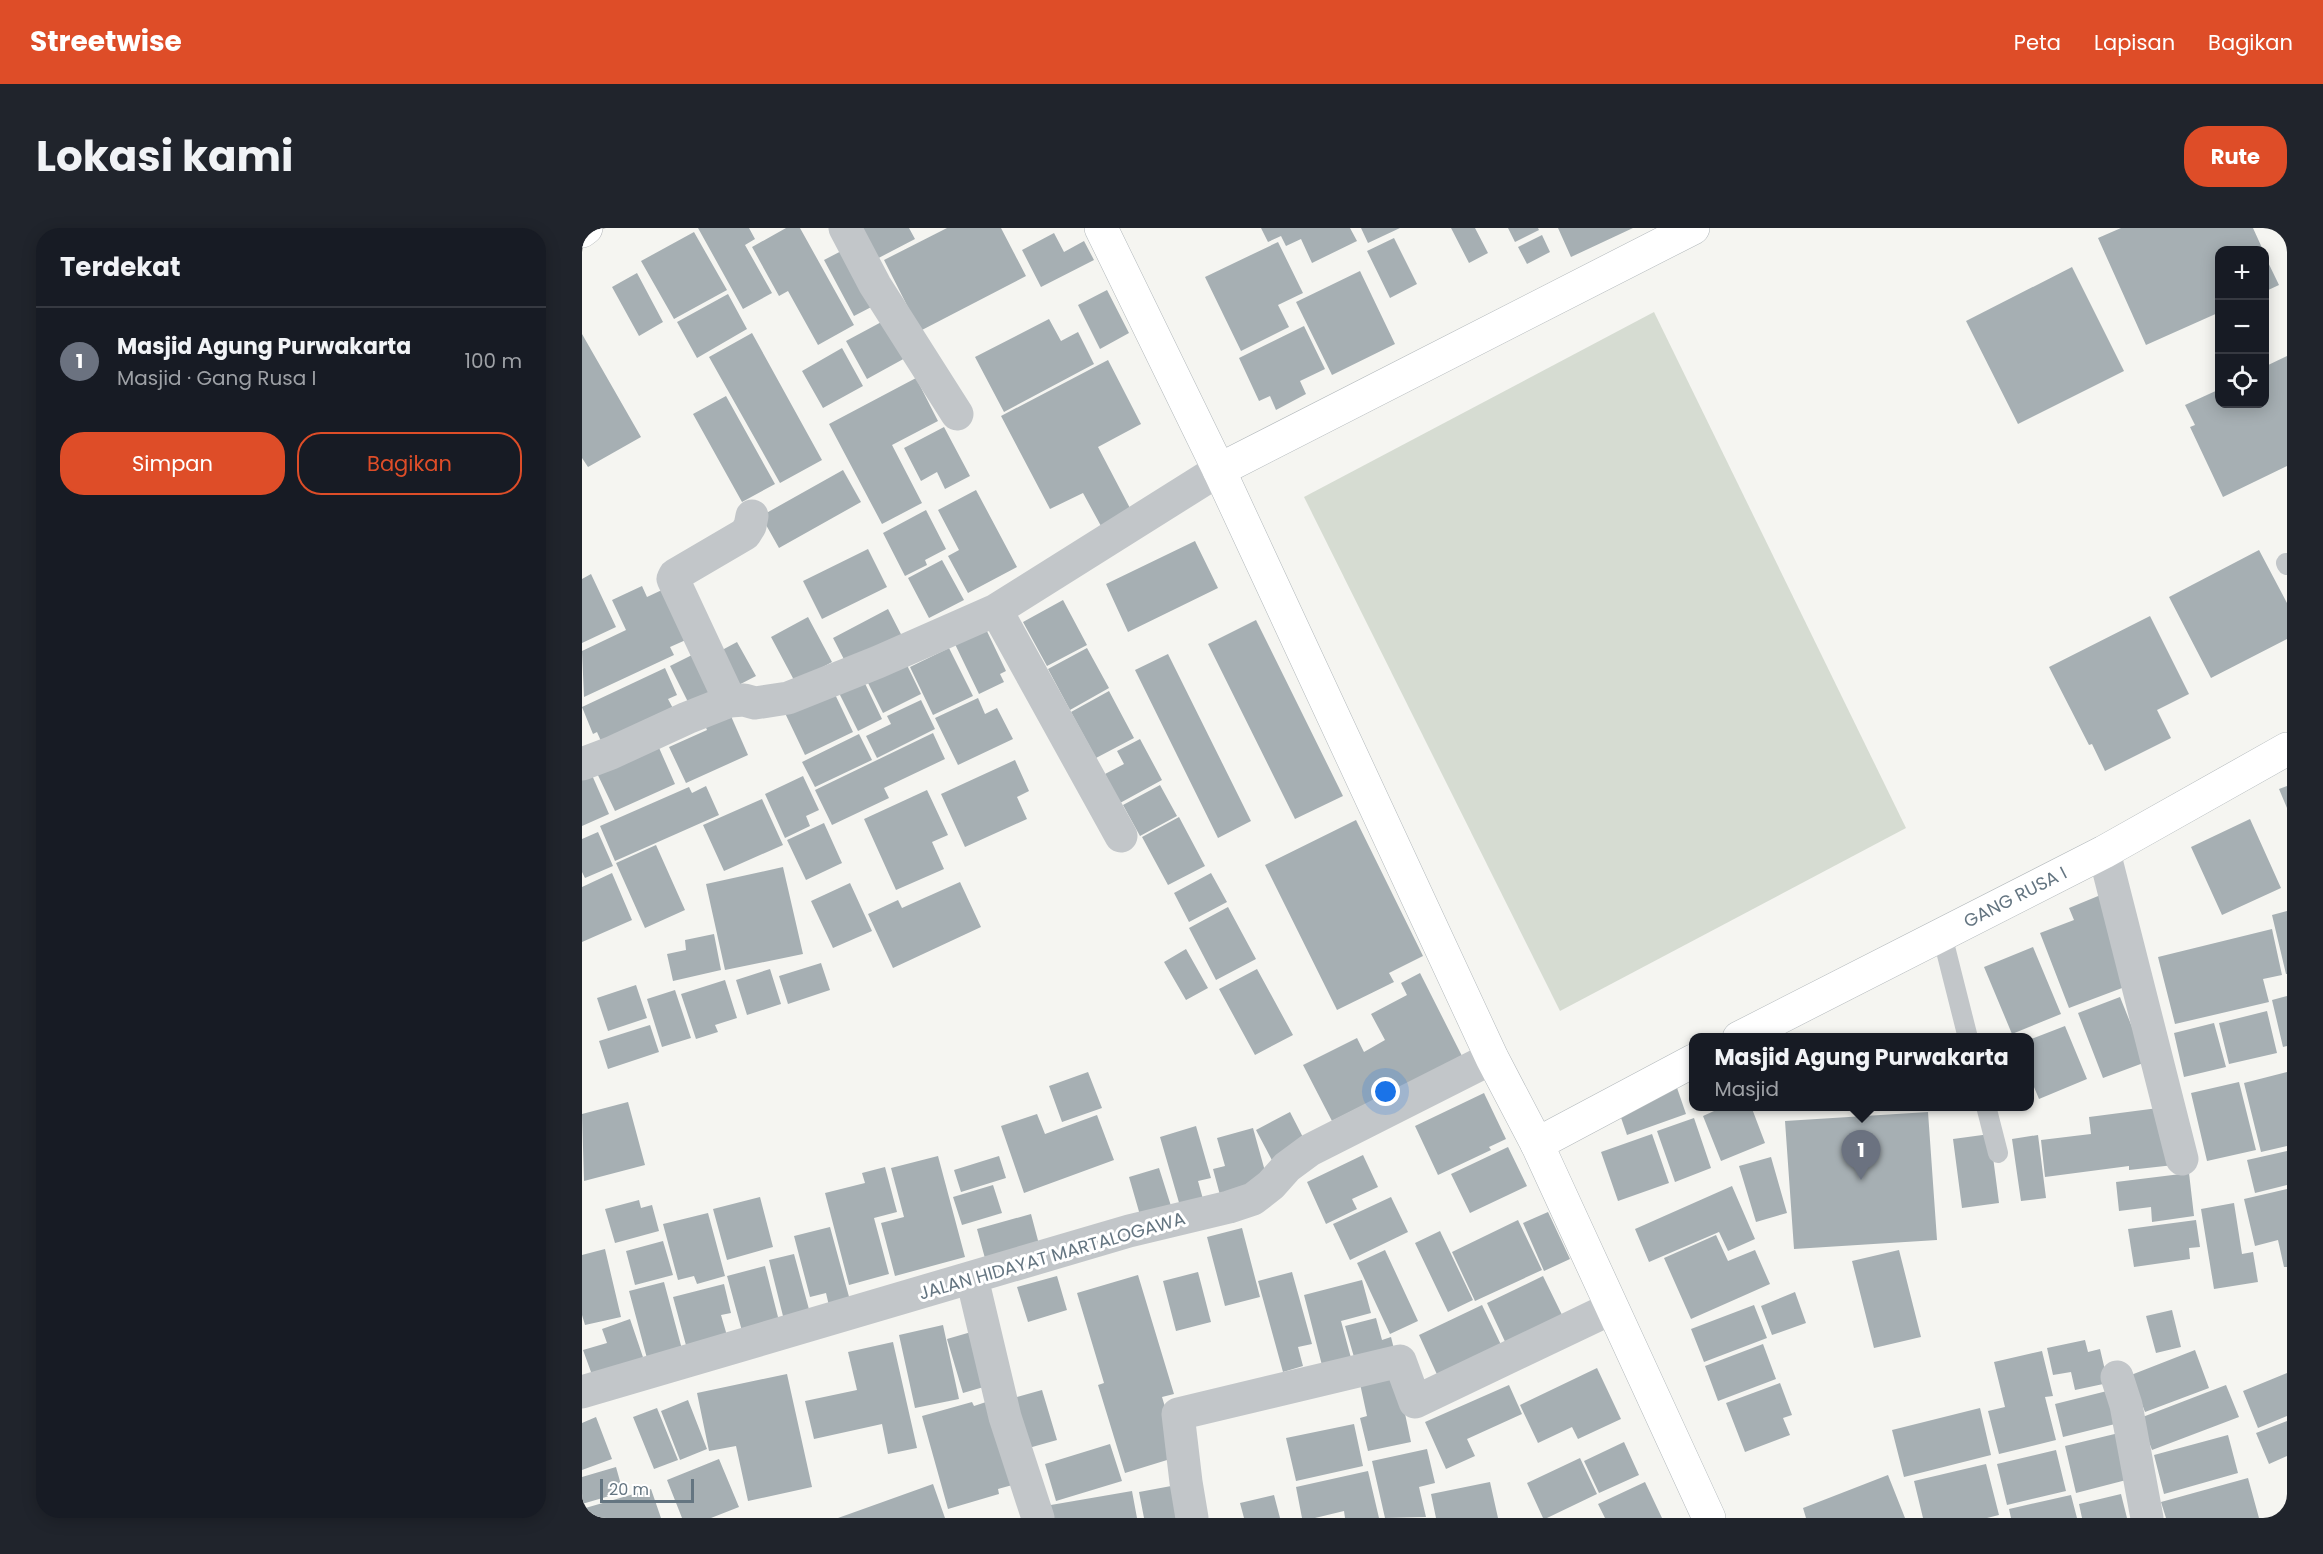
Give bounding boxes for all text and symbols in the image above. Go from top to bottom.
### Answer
text: Streetwise [30,22,182,61]
text: Peta [2014,28,2061,57]
text: Lapisan [2094,28,2175,57]
text: Bagikan [2208,28,2293,57]
button: Rute [2184,126,2287,187]
text: Lokasi kami [36,127,293,186]
map controls [2215,246,2269,408]
button: + [2215,246,2269,300]
text: Terdekat [60,249,180,285]
button: − [2215,300,2269,354]
text: Masjid Agung Purwakarta [117,331,411,362]
text: 1 [76,347,83,375]
text: 100 m [465,347,522,375]
button: locate [2215,354,2269,408]
text: Masjid · Gang Rusa I [117,364,316,392]
button: Simpan [60,432,285,495]
button: Bagikan [297,432,522,495]
street label: GANG RUSA I [1959,860,2071,934]
popup [1689,1033,2034,1111]
text: Masjid Agung Purwakarta [1714,1042,2009,1073]
text: Masjid [1714,1075,1779,1103]
your location [1371,1077,1400,1106]
pin: 1 [1842,1130,1880,1180]
street label: JALAN HIDAYAT MARTALOGAWA [916,1205,1188,1306]
scale bar [600,1476,694,1504]
text: 20 m [609,1478,649,1501]

